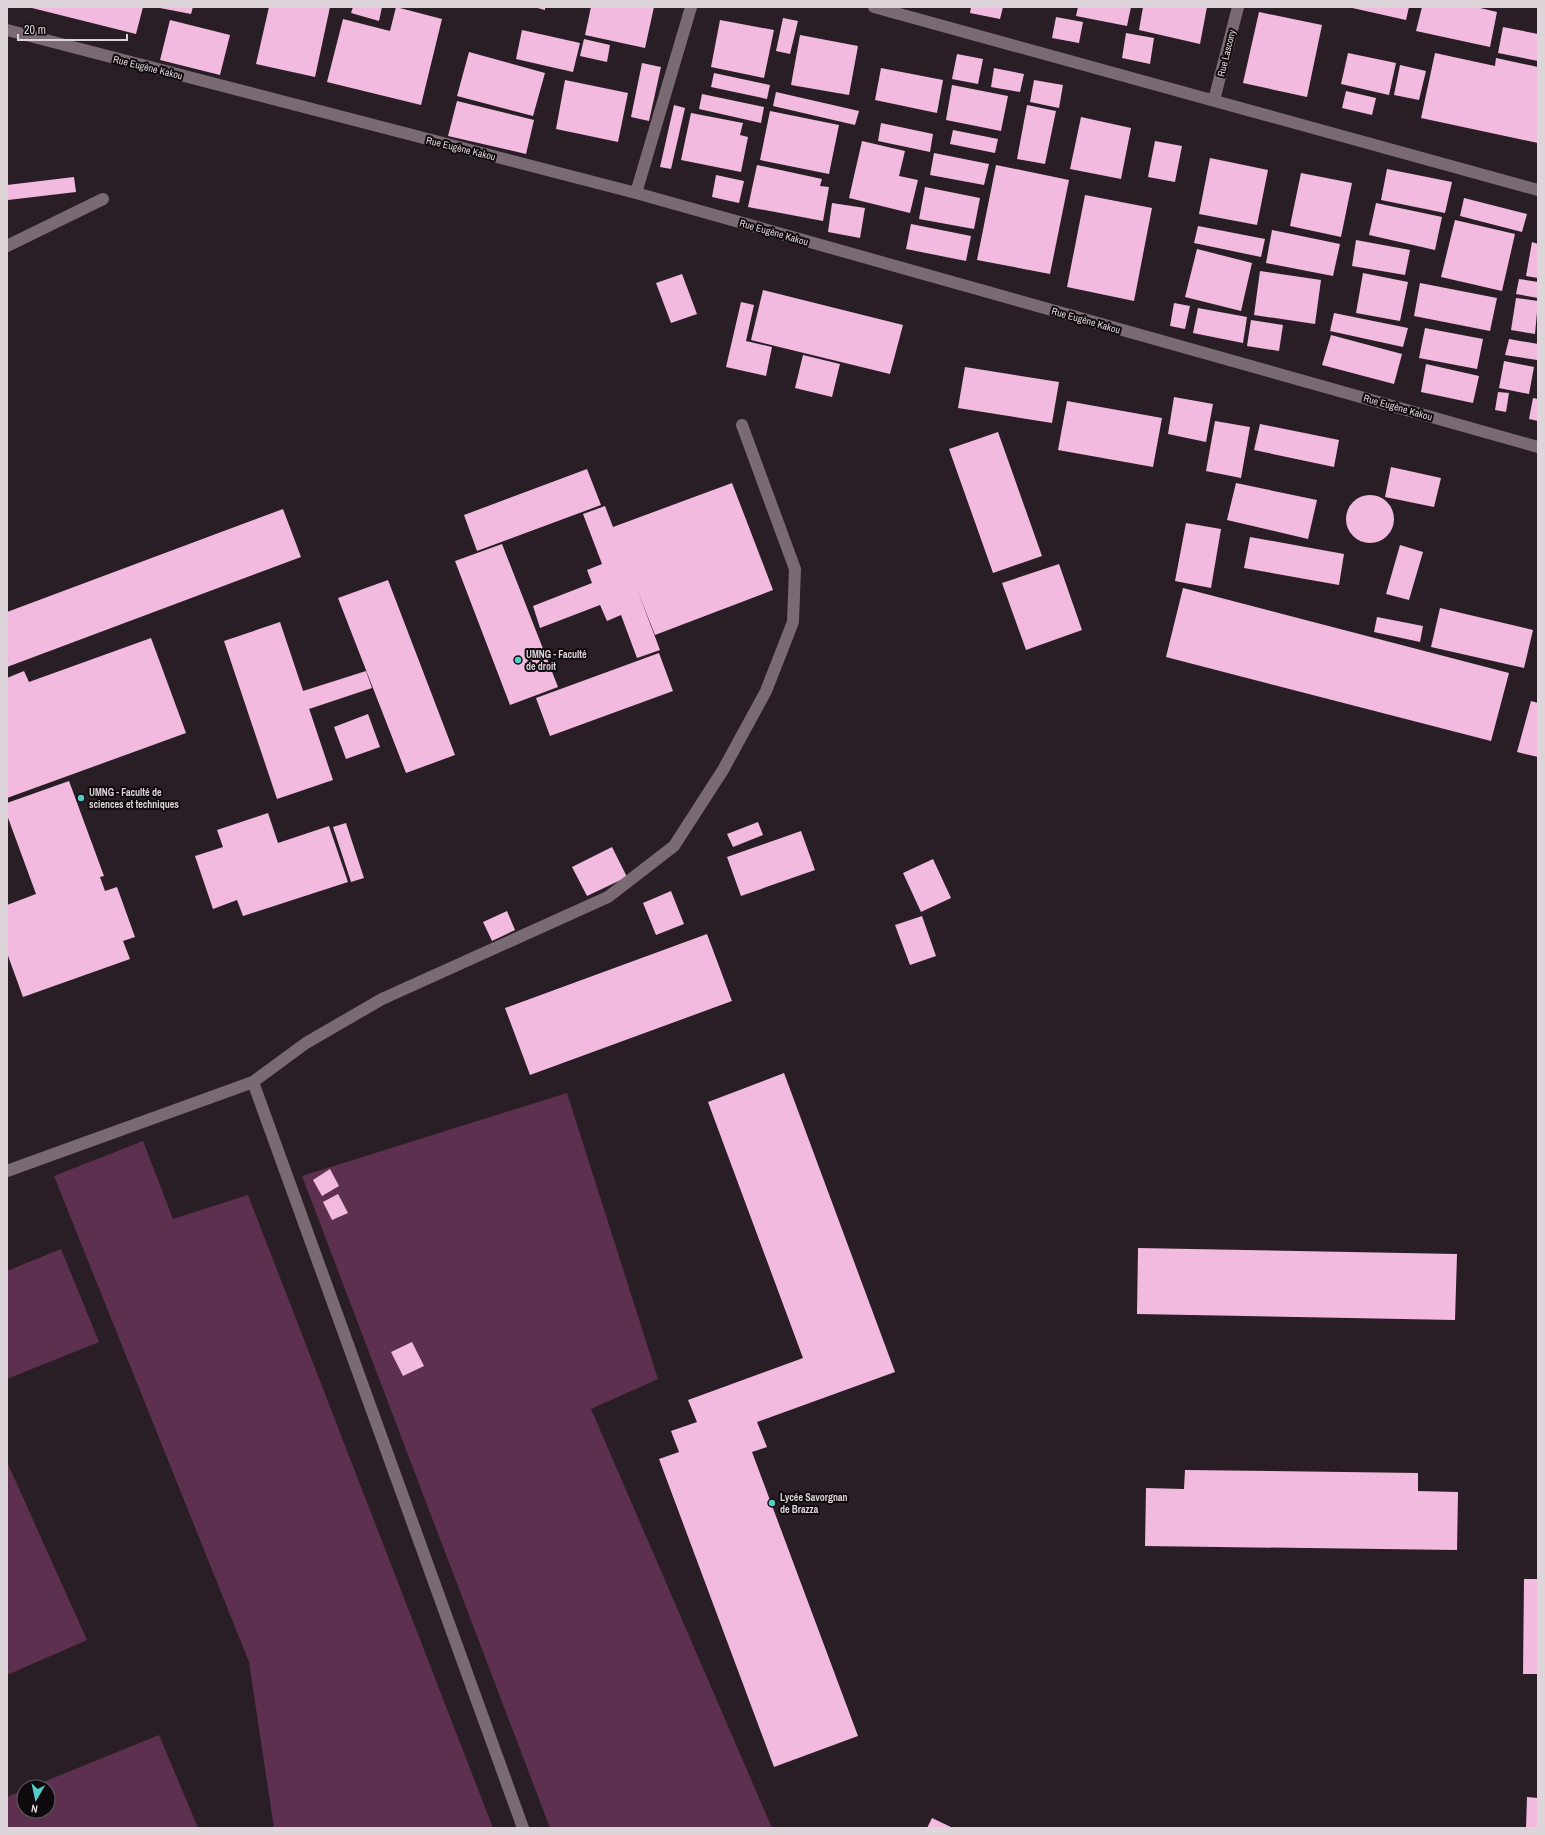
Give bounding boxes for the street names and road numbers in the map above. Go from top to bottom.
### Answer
street label: Rue Lascony [1214,27,1239,78]
street label: Rue Eugène Kakou [112,53,184,82]
street label: Rue Eugène Kakou [425,134,497,163]
street label: Rue Eugène Kakou [738,216,810,249]
street label: Rue Eugène Kakou [1050,304,1122,337]
street label: Rue Eugène Kakou [1362,391,1434,424]

